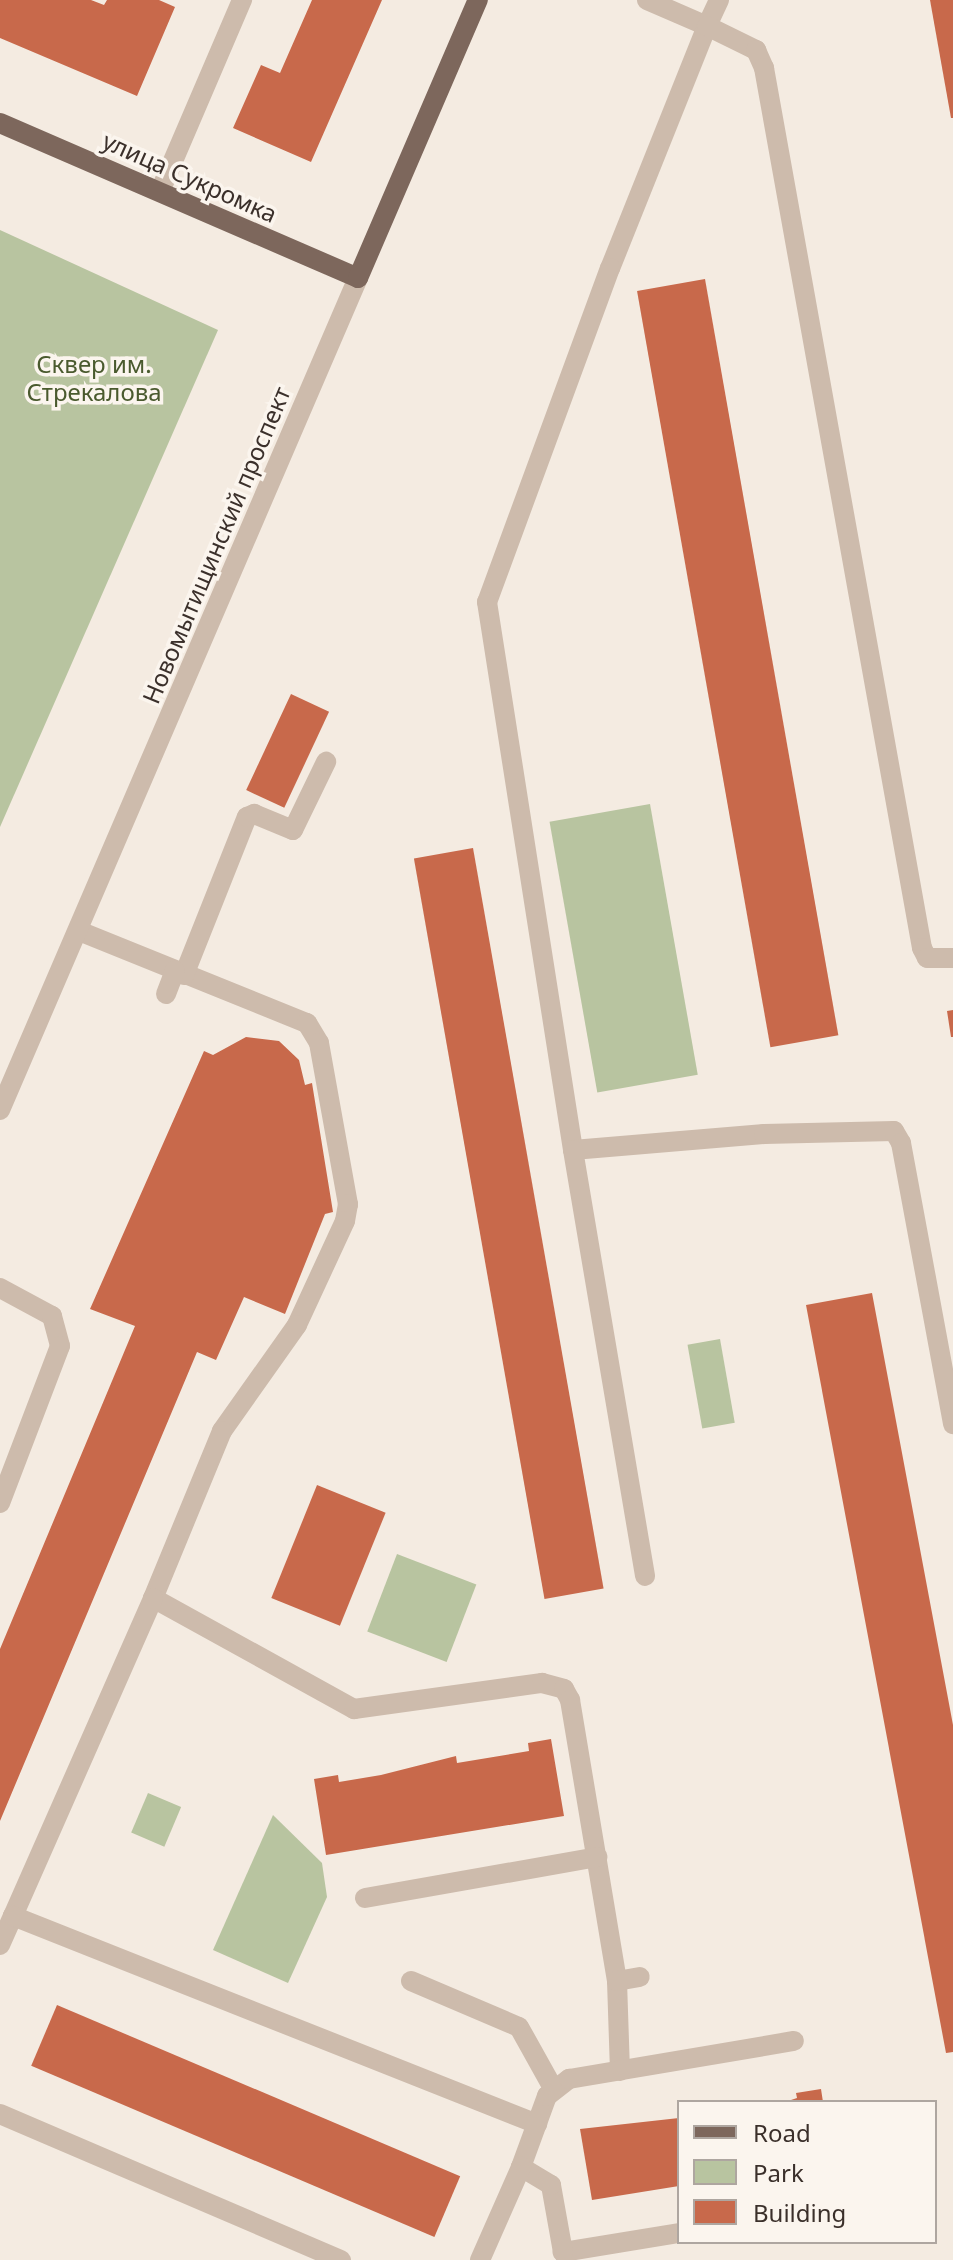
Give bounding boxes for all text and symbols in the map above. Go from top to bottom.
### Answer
street label: улица Сукромка [99,126,281,228]
park label: Сквер им. Стрекалова [26,350,162,406]
street label: Новомытищинский проспект [136,382,296,708]
legend [677,2100,937,2244]
text: Road [753,2116,811,2149]
text: Park [753,2156,804,2189]
text: Building [753,2196,846,2229]

